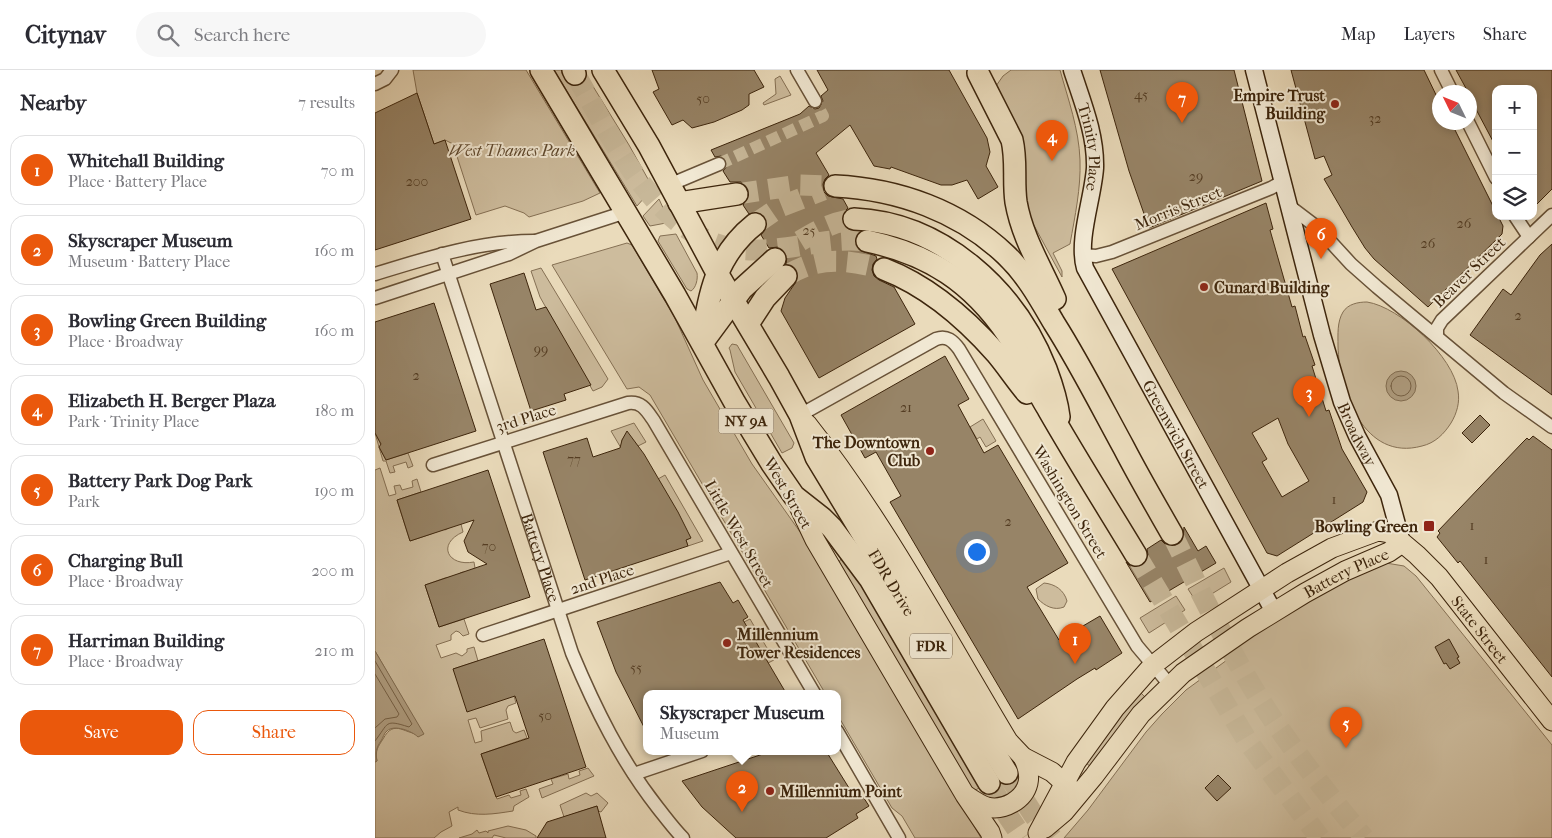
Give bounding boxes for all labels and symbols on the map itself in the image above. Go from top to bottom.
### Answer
pin: 7 [1166,82,1198,123]
north arrow [1432,85,1477,130]
house number: 45 [1134,86,1148,103]
place label: Empire Trust Building [1233,86,1325,124]
house number: 50 [696,90,710,107]
marker: Empire Trust Building [1329,98,1341,110]
street label: Trinity Place [1074,101,1105,193]
house number: 32 [1369,110,1381,127]
pin: 4 [1036,120,1068,161]
park label: West Thames Park [449,141,575,160]
house number: 29 [1189,168,1203,185]
house number: 200 [406,173,428,190]
street label: Morris Street [1132,182,1225,234]
house number: 26 [1457,215,1472,232]
pin: 6 [1305,218,1337,259]
house number: 25 [802,222,816,239]
street label: Beaver Street [1429,232,1509,311]
house number: 26 [1421,235,1436,252]
place label: Cunard Building [1214,278,1330,298]
marker: Cunard Building [1198,281,1210,293]
house number: 2 [1514,307,1522,324]
house number: 99 [534,341,548,358]
house number: 2 [412,367,420,384]
pin: 3 [1293,376,1325,417]
street label: Greenwich Street [1139,377,1214,492]
house number: 21 [900,399,912,416]
street label: Broadway [1334,399,1381,470]
street label: 3rd Place [494,400,558,436]
road number: NY 9A [719,408,773,434]
place label: The Downtown Club [812,433,921,470]
street label: Washington Street [1028,441,1111,562]
marker: The Downtown Club [924,445,936,457]
house number: 77 [567,451,581,468]
street label: West Street [759,453,816,533]
street label: Little West Street [700,477,778,591]
house number: 1 [1332,491,1337,508]
street label: Battery Place [517,510,564,604]
house number: 2 [1004,513,1012,530]
place label: Bowling Green [1314,517,1419,537]
house number: 1 [1470,517,1475,534]
marker: Bowling Green [1422,519,1436,533]
house number: 70 [482,538,496,555]
your location [964,539,990,565]
street label: Battery Place [1300,544,1391,601]
street label: FDR Drive [864,546,919,620]
house number: 1 [1484,551,1489,568]
street label: 2nd Place [568,560,636,598]
street label: State Street [1448,592,1513,667]
pin: 1 [1059,623,1091,664]
place label: Millennium Tower Residences [736,625,860,662]
road number: FDR [910,634,952,658]
marker: Millennium Tower Residences [721,637,733,649]
house number: 55 [630,659,642,676]
house number: 50 [538,707,552,724]
pin: 5 [1330,707,1362,748]
pin: 2 [726,771,758,812]
place label: Millennium Point [779,782,902,801]
marker: Millennium Point [764,785,776,797]

